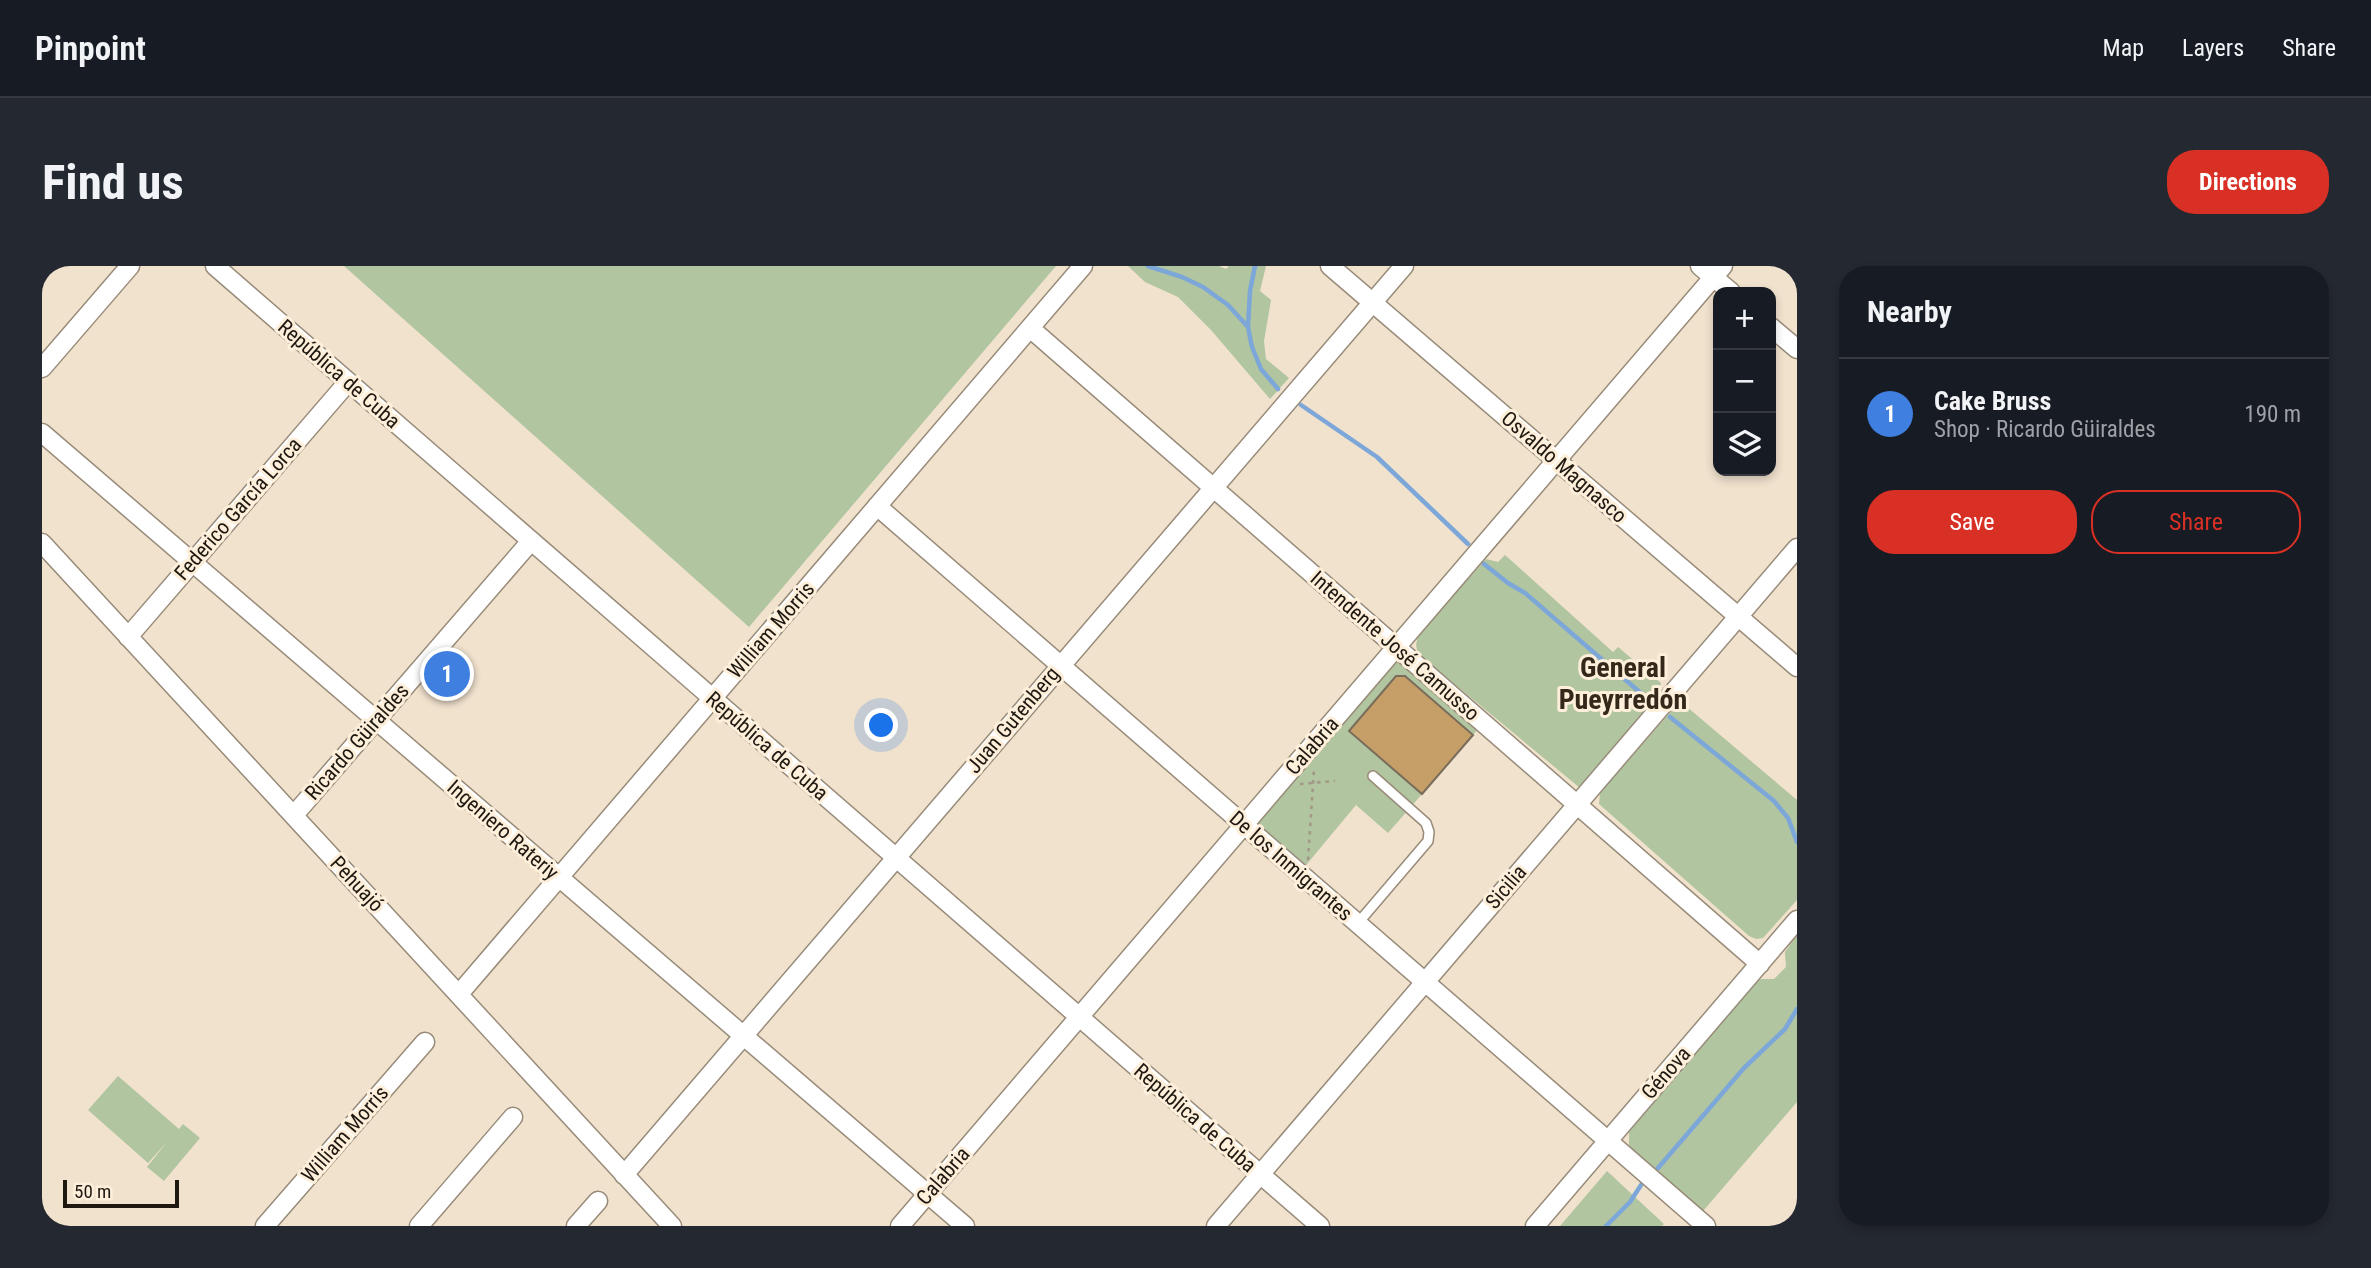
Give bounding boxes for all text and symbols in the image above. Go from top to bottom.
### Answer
text: Pinpoint [35,29,146,68]
text: Map [2103,34,2144,62]
text: Layers [2182,34,2244,62]
text: Share [2282,34,2336,62]
button: Directions [2167,150,2329,214]
text: Find us [42,154,184,211]
map controls [1713,287,1776,476]
button: + [1713,287,1776,350]
text: Nearby [1867,294,1952,329]
street label: República de Cuba [273,315,405,433]
button: − [1713,350,1776,413]
text: Cake Bruss [1934,386,2051,416]
text: 1 [1884,401,1896,428]
text: 190 m [2244,401,2301,428]
street label: Osvaldo Magnasco [1496,406,1632,528]
button: layers [1713,413,1776,476]
text: Shop · Ricardo Güiraldes [1934,416,2156,443]
street label: Federico García Lorca [170,433,306,585]
button: Save [1867,490,2077,554]
button: Share [2091,490,2301,554]
street label: Intendente José Camusso [1306,566,1484,726]
street label: William Morris [723,577,819,683]
pin: 1 [424,648,470,700]
district label: General Pueyrredón [1559,651,1687,716]
street label: Juan Gutenberg [962,662,1064,778]
street label: Ricardo Güiraldes [300,679,414,805]
street label: República de Cuba [701,687,833,805]
your location [864,708,898,742]
street label: Calabria [1280,712,1344,780]
street label: Ingeniero Rateriy [443,775,564,885]
street label: De los Inmigrantes [1225,806,1357,926]
street label: Pehuajó [325,851,389,917]
street label: Sicilia [1481,860,1531,914]
street label: Génova [1637,1042,1695,1104]
street label: República de Cuba [1129,1059,1261,1177]
street label: William Morris [297,1081,393,1187]
street label: Calabria [911,1142,975,1210]
scale bar [63,1177,178,1209]
text: 50 m [74,1180,111,1203]

